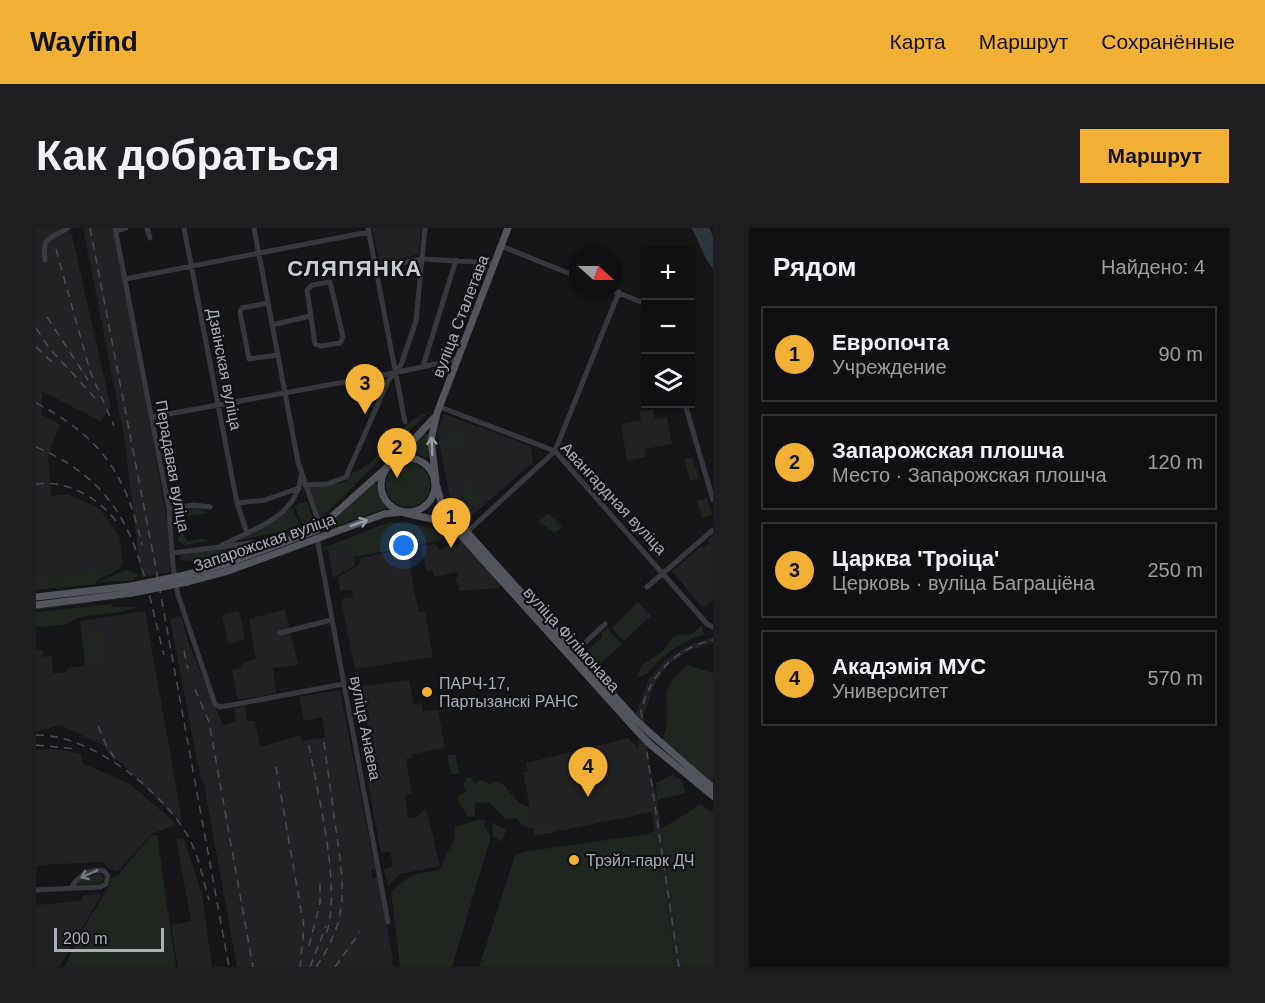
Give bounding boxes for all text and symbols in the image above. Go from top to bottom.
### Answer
text: Wayfind [30,26,138,57]
text: Карта [890,30,946,53]
text: Маршрут [979,30,1068,53]
text: Сохранённые [1101,30,1235,53]
button: Маршрут [1080,129,1229,183]
text: Как добраться [36,132,340,179]
north arrow [569,246,623,300]
map controls [641,246,695,408]
button: + [641,246,695,300]
street label: вуліца Сталетава [429,252,492,380]
text: Рядом [773,252,856,282]
district label: СЛЯПЯНКА [287,256,423,281]
text: Найдено: 4 [1101,256,1205,278]
button: − [641,300,695,354]
street label: Дзвінская вуліца [204,307,245,432]
text: Европочта [832,330,949,355]
text: 1 [789,343,800,365]
text: 90 m [1159,343,1203,365]
button: layers [641,354,695,408]
text: Учреждение [832,356,947,378]
pin: 3 [346,364,384,414]
street label: Перадавая вуліца [153,399,192,533]
pin: 2 [378,428,416,478]
one-way arrow [426,437,437,457]
text: Запарожская плошча [832,438,1064,463]
street label: Авангардная вуліца [557,439,670,558]
text: 2 [789,451,800,473]
text: 120 m [1147,451,1203,473]
text: Место · Запарожская плошча [832,464,1107,486]
pin: 1 [432,498,470,548]
street label: Запарожская вуліца [191,510,337,575]
one-way arrow [349,517,368,528]
your location [389,531,418,560]
text: Царква 'Троіца' [832,546,999,571]
text: 3 [789,559,800,581]
text: 250 m [1147,559,1203,581]
text: Церковь · вуліца Баграціёна [832,572,1095,594]
street label: вуліца Філімонава [520,584,623,695]
text: Акадэмія МУС [832,654,986,679]
text: 4 [789,667,800,689]
text: 570 m [1147,667,1203,689]
street label: вуліца Анаева [347,675,384,782]
place label: ПАРЧ-17, Партызанскі РАНС [439,675,578,710]
text: Университет [832,680,948,702]
marker: ПАРЧ-17, Партызанскі РАНС [420,685,434,699]
pin: 4 [568,748,608,797]
place label: Трэйл-парк ДЧ [586,852,694,869]
marker: Трэйл-парк ДЧ [567,853,581,867]
one-way arrow [81,868,99,880]
scale bar [54,925,164,952]
text: 200 m [63,930,107,947]

